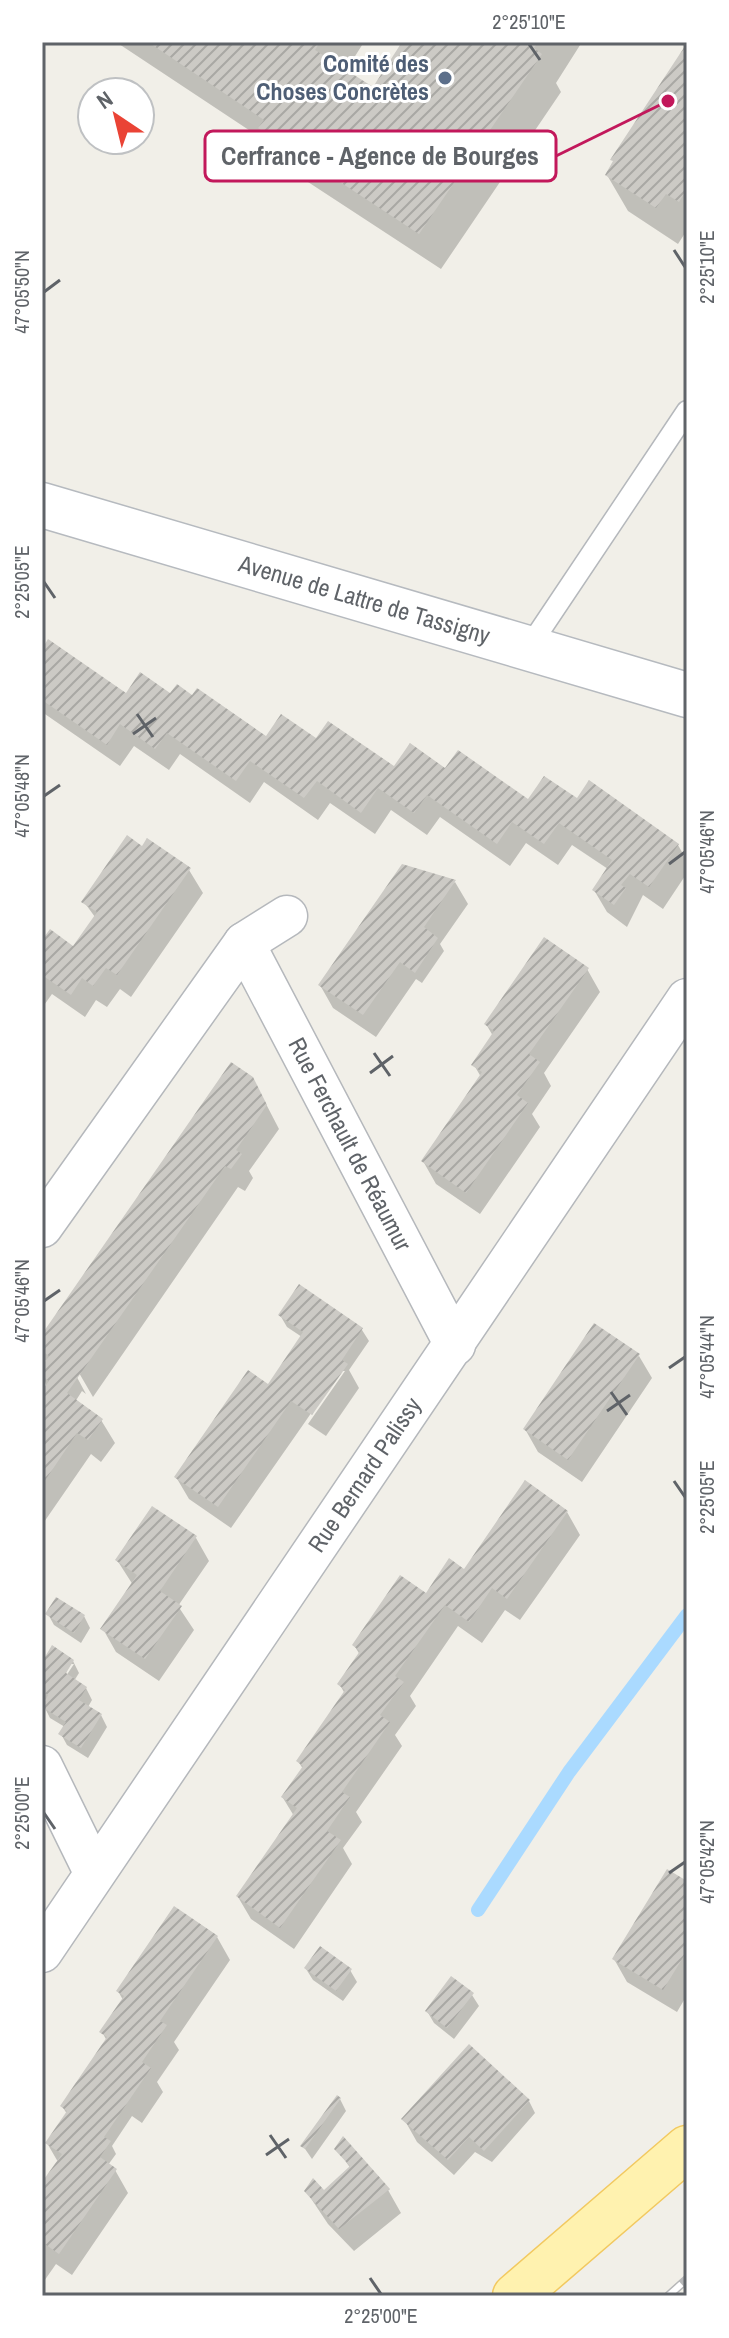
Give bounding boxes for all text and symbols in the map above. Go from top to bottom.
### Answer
text: 2°25'10"E [492,8,566,35]
place label: Comité des Choses Concrètes [256,47,429,107]
marker: Comité des Choses Concrètes [436,69,454,87]
north arrow [76,76,156,156]
text: N [91,84,118,116]
callout: Cerfrance - Agence de Bourges [205,131,556,181]
text: Cerfrance - Agence de Bourges [221,138,539,173]
text: 2°25'10"E [693,230,720,304]
text: 47°05'50"N [8,250,35,334]
text: 2°25'05"E [8,545,35,619]
street label: Avenue de Lattre de Tassigny [234,547,494,651]
text: 47°05'48"N [8,754,35,838]
text: 47°05'46"N [693,810,720,894]
street label: Rue Ferchault de Réaumur [281,1032,420,1257]
text: 47°05'46"N [8,1259,35,1343]
text: 47°05'44"N [693,1315,720,1399]
street label: Rue Bernard Palissy [300,1391,428,1558]
text: 2°25'05"E [693,1460,720,1534]
text: 2°25'00"E [8,1776,35,1850]
text: 47°05'42"N [693,1820,720,1904]
text: 2°25'00"E [344,2302,418,2329]

